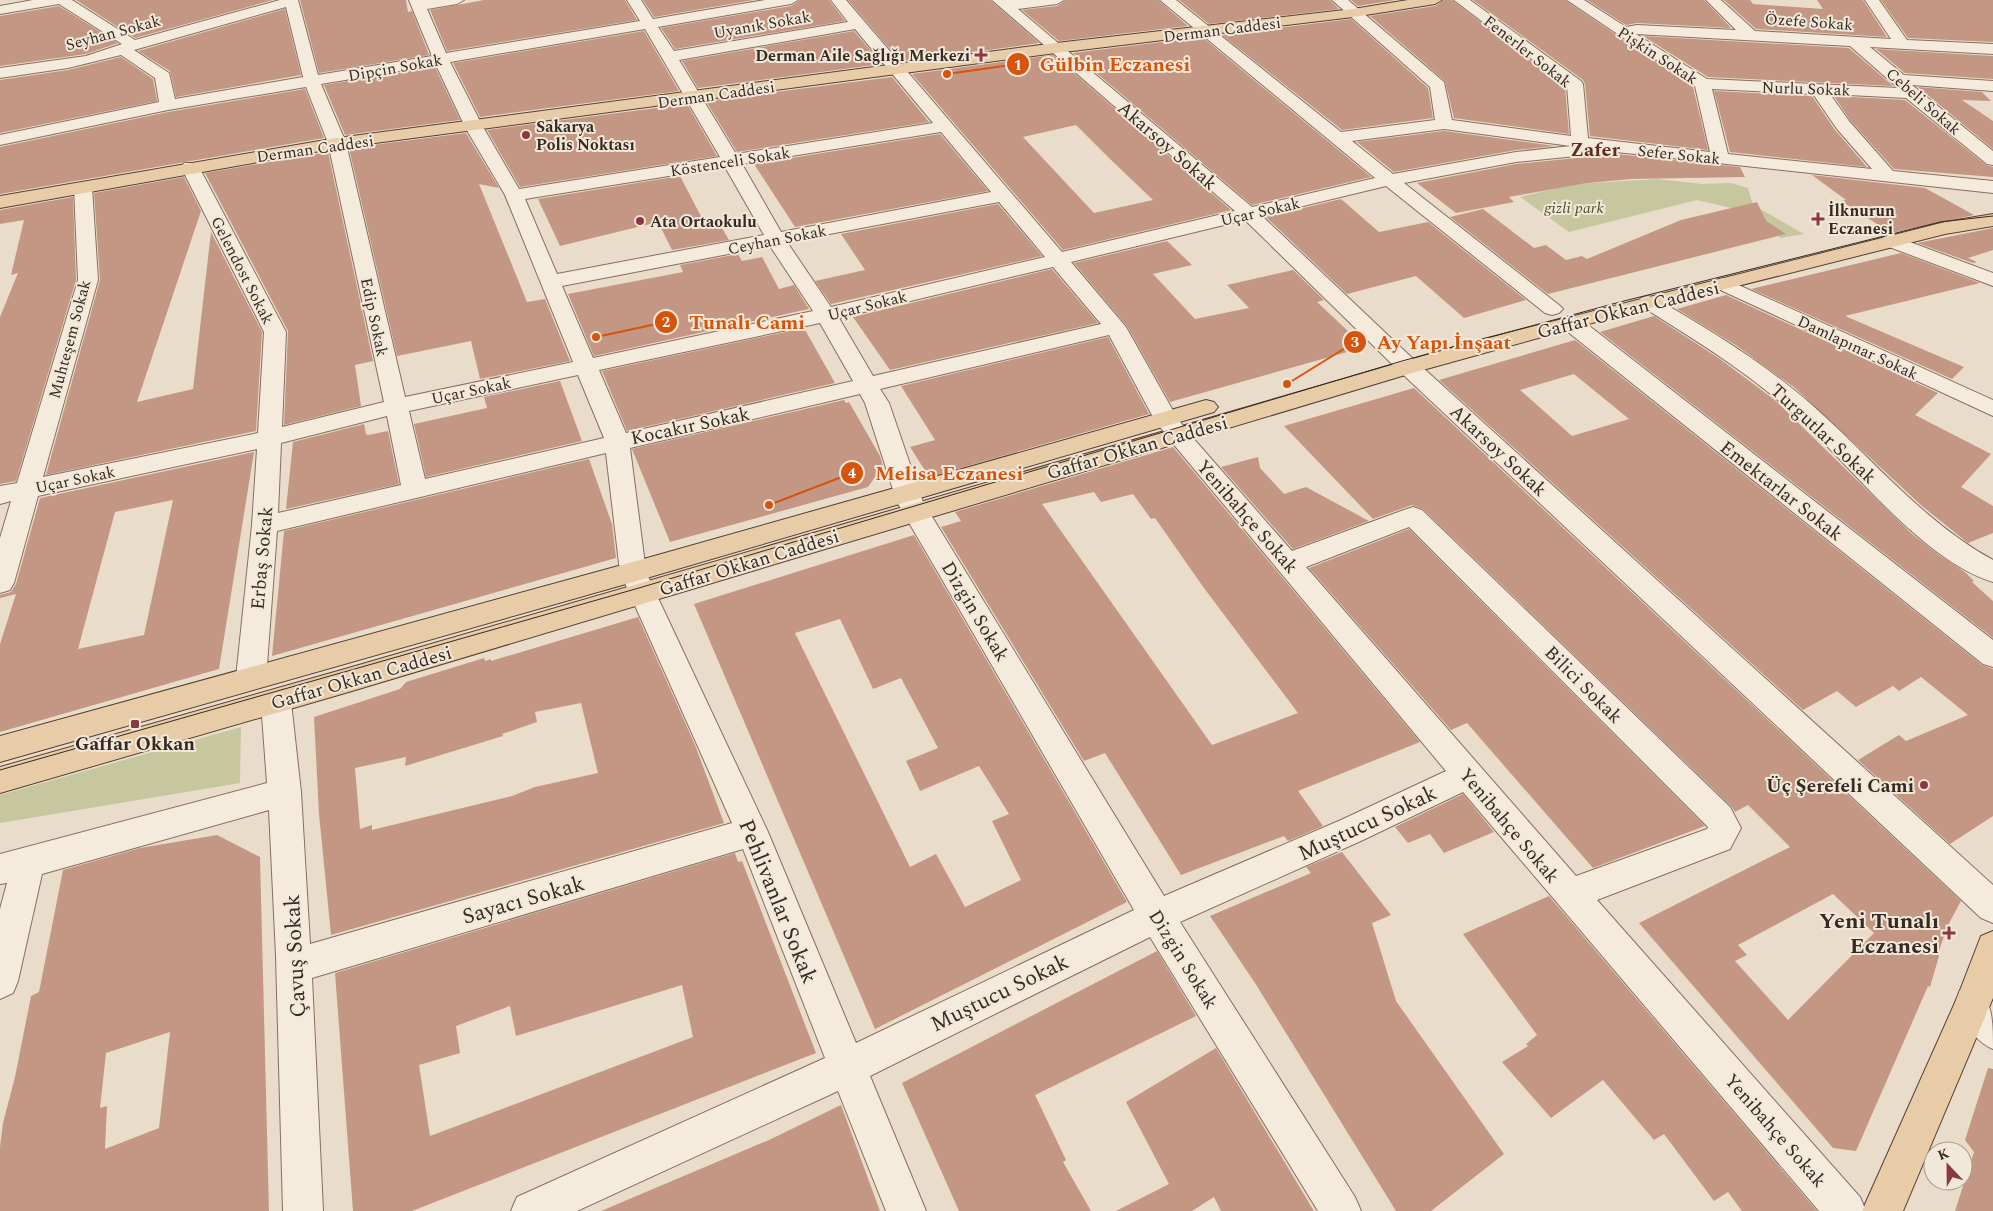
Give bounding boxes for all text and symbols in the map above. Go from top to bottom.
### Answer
street label: Uyanık Sokak [712,5,813,45]
street label: Özefe Sokak [1764,7,1854,37]
street label: Seyhan Sokak [63,9,163,57]
street label: Fenerler Sokak [1478,10,1577,94]
street label: Derman Caddesi [1162,11,1282,49]
street label: Pişkin Sokak [1612,21,1703,91]
place label: Derman Aile Sağlığı Merkezi [755,44,970,68]
callout: Gülbin Eczanesi [1005,47,1201,82]
street label: Dipçin Sokak [346,48,444,88]
marker: Derman Aile Sağlığı Merkezi [974,48,988,62]
text: Gülbin Eczanesi [1040,50,1190,80]
text: 1 [1014,54,1022,77]
street label: Cebeli Sokak [1880,62,1966,141]
street label: Derman Caddesi [656,75,776,115]
street label: Nurlu Sokak [1761,75,1851,103]
street label: Akarsoy Sokak [1111,94,1224,198]
place label: Sakarya Polis Noktası [536,115,635,157]
street label: Derman Caddesi [255,129,375,169]
marker: Sakarya Polis Noktası [520,129,532,141]
district label: Zafer [1570,135,1620,165]
street label: Sefer Sokak [1636,139,1721,171]
street label: Köstenceli Sokak [668,141,792,183]
street label: Uçar Sokak [1218,191,1303,233]
park label: gizli park [1543,196,1604,220]
place label: İlknurun Eczanesi [1828,199,1895,241]
place label: Ata Ortaokulu [650,210,757,234]
street label: Gelendost Sokak [204,212,280,329]
marker: İlknurun Eczanesi [1812,213,1824,225]
marker: Ata Ortaokulu [634,215,646,227]
street label: Ceyhan Sokak [726,219,829,261]
street label: Gaffar Okkan Caddesi [1534,274,1723,347]
street label: Edip Sokak [354,275,394,359]
street label: Muhteşem Sokak [43,277,97,401]
street label: Uçar Sokak [825,284,910,327]
callout: Tunalı Cami [654,305,814,340]
text: Tunalı Cami [689,308,805,338]
street label: Damlapınar Sokak [1793,309,1922,386]
text: 2 [662,311,670,334]
callout: Ay Yapı İnşaat [1342,325,1521,360]
text: Ay Yapı İnşaat [1377,328,1511,358]
text: 3 [1351,331,1359,354]
street label: Uçar Sokak [429,371,514,411]
street label: Turgutlar Sokak [1763,377,1883,492]
street label: Akarsoy Sokak [1443,398,1554,504]
street label: Kocakır Sokak [628,400,753,453]
street label: Gaffar Okkan Caddesi [1043,409,1231,488]
street label: Emektarlar Sokak [1713,434,1849,549]
street label: Yenibahçe Sokak [1189,453,1305,581]
callout: Melisa Eczanesi [840,455,1033,490]
text: Melisa Eczanesi [875,459,1023,489]
street label: Uçar Sokak [33,460,118,500]
text: 4 [848,462,857,485]
street label: Erbaş Sokak [244,505,281,611]
street label: Gaffar Okkan Caddesi [656,522,843,605]
street label: Dizgin Sokak [933,556,1016,668]
street label: Gaffar Okkan Caddesi [267,639,455,718]
street label: Bilici Sokak [1537,639,1629,731]
marker: Gaffar Okkan [129,718,141,730]
place label: Gaffar Okkan [75,730,195,759]
street label: Yenibahçe Sokak [1452,762,1566,890]
place label: Üç Şerefeli Cami [1766,772,1914,801]
street label: Muştucu Sokak [1293,777,1443,870]
marker: Üç Şerefeli Cami [1918,779,1930,791]
street label: Pehlivanlar Sokak [730,814,826,989]
street label: Sayacı Sokak [458,867,588,934]
street label: Çavuş Sokak [276,893,315,1018]
street label: Dizgin Sokak [1141,904,1225,1016]
place label: Yeni Tunalı Eczanesi [1819,905,1939,963]
marker: Yeni Tunalı Eczanesi [1943,927,1955,939]
street label: Muştucu Sokak [925,946,1074,1041]
street label: Yenibahçe Sokak [1717,1067,1833,1195]
north arrow [1923,1141,1973,1191]
text: K [1934,1143,1952,1166]

